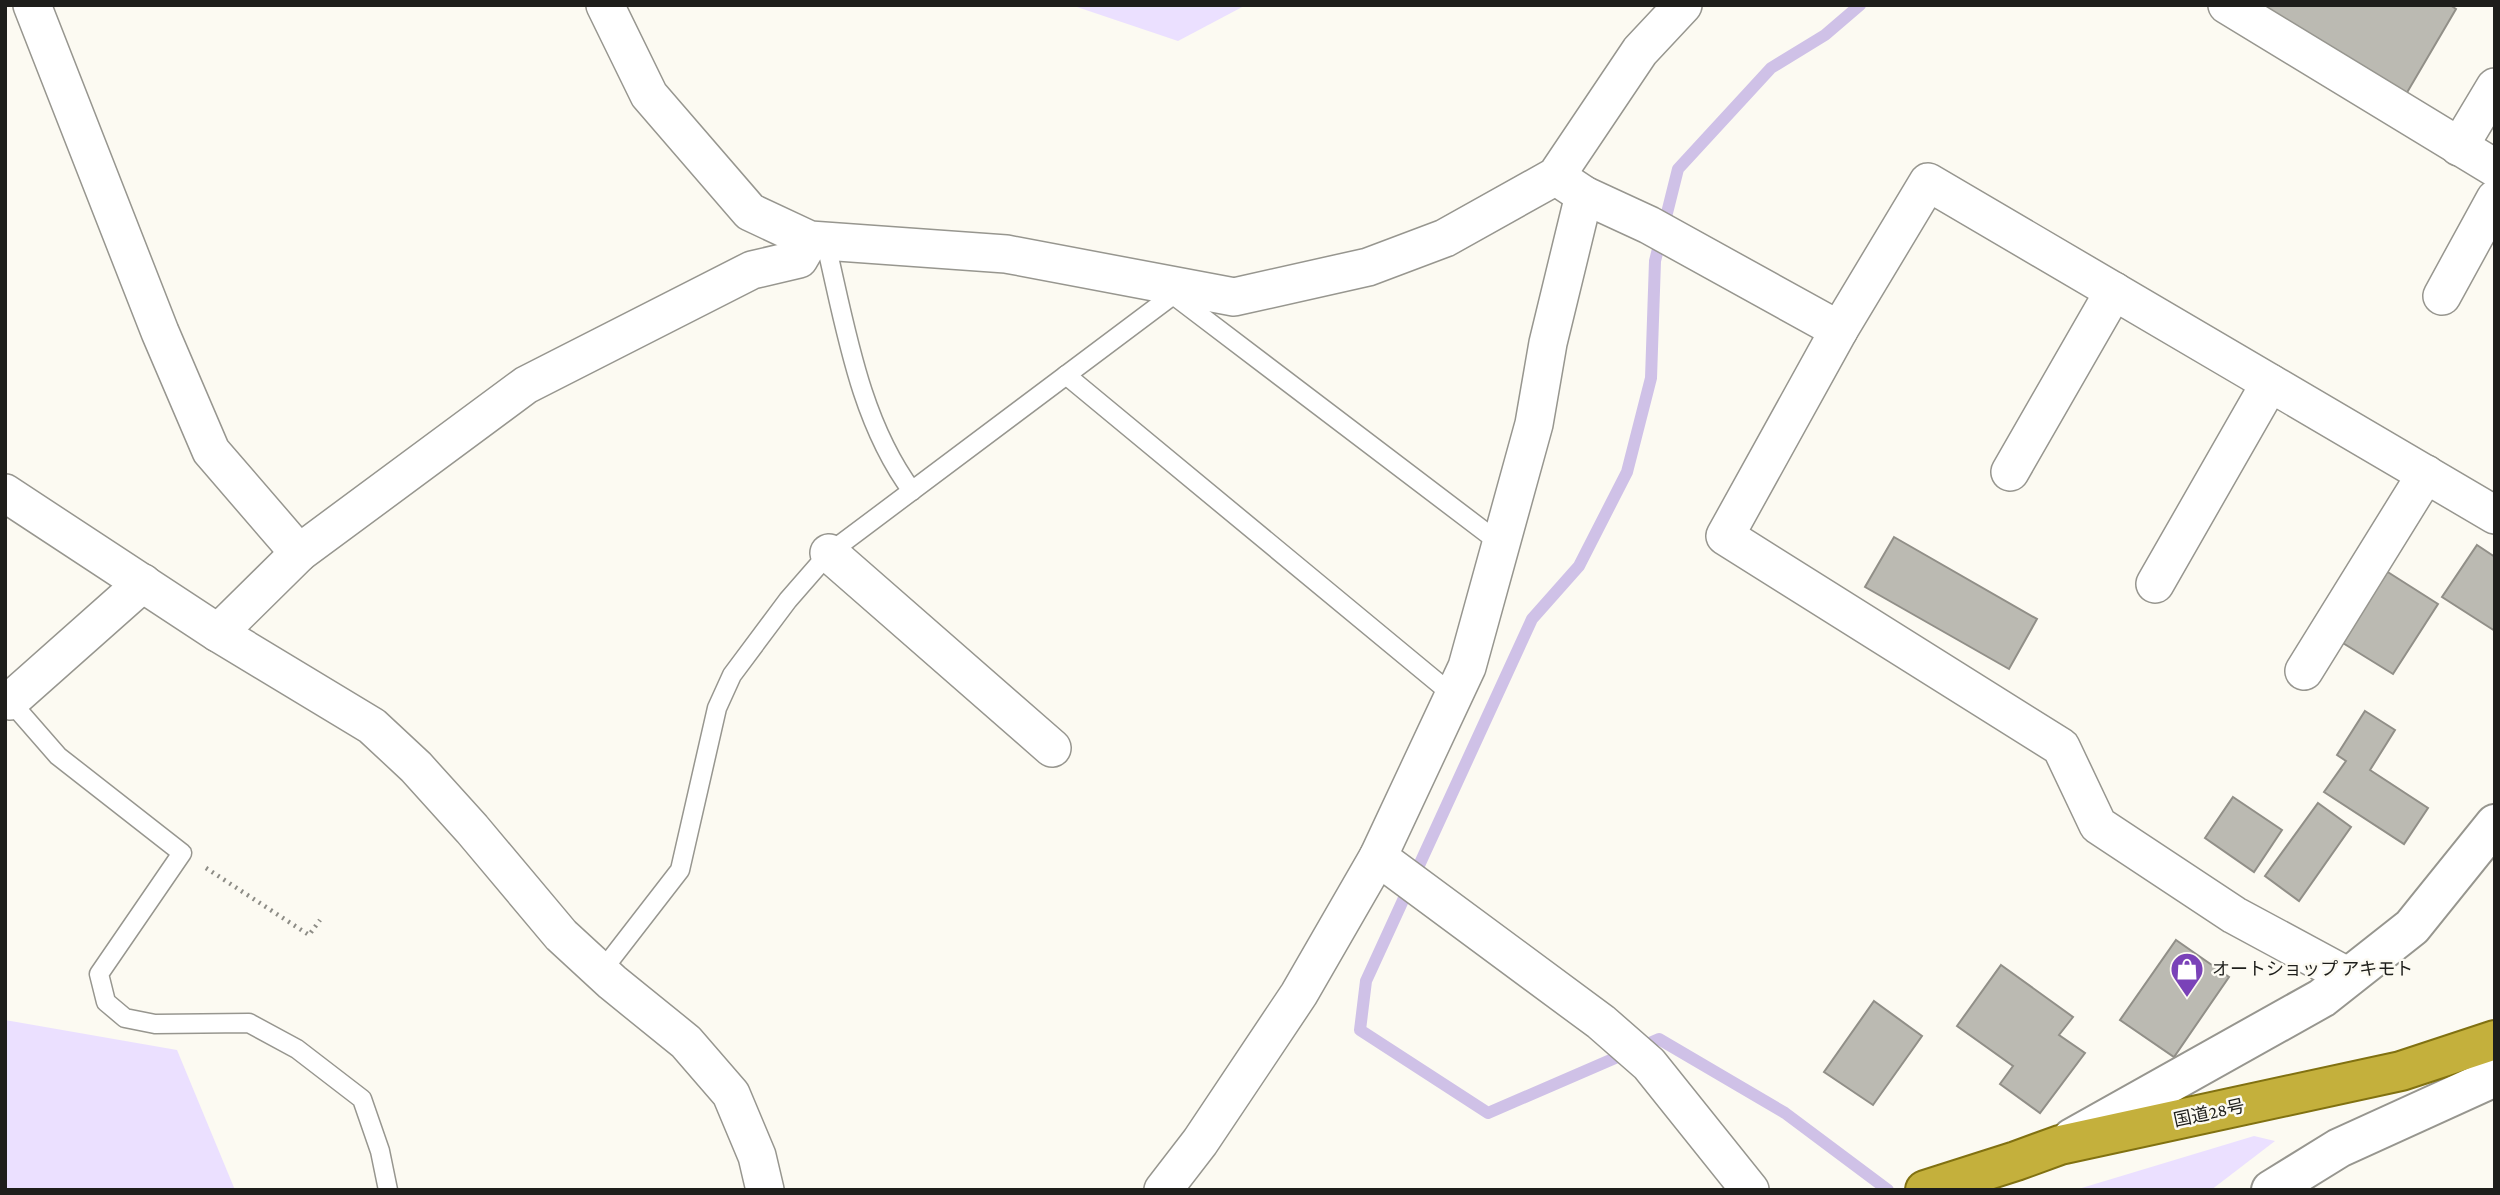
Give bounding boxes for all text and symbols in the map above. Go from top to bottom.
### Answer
shop icon: オートショップ アキモト [2168,950,2206,999]
place label: オートショップ アキモト [2212,959,2413,979]
street label: 国道28号 [2172,1096,2246,1130]

